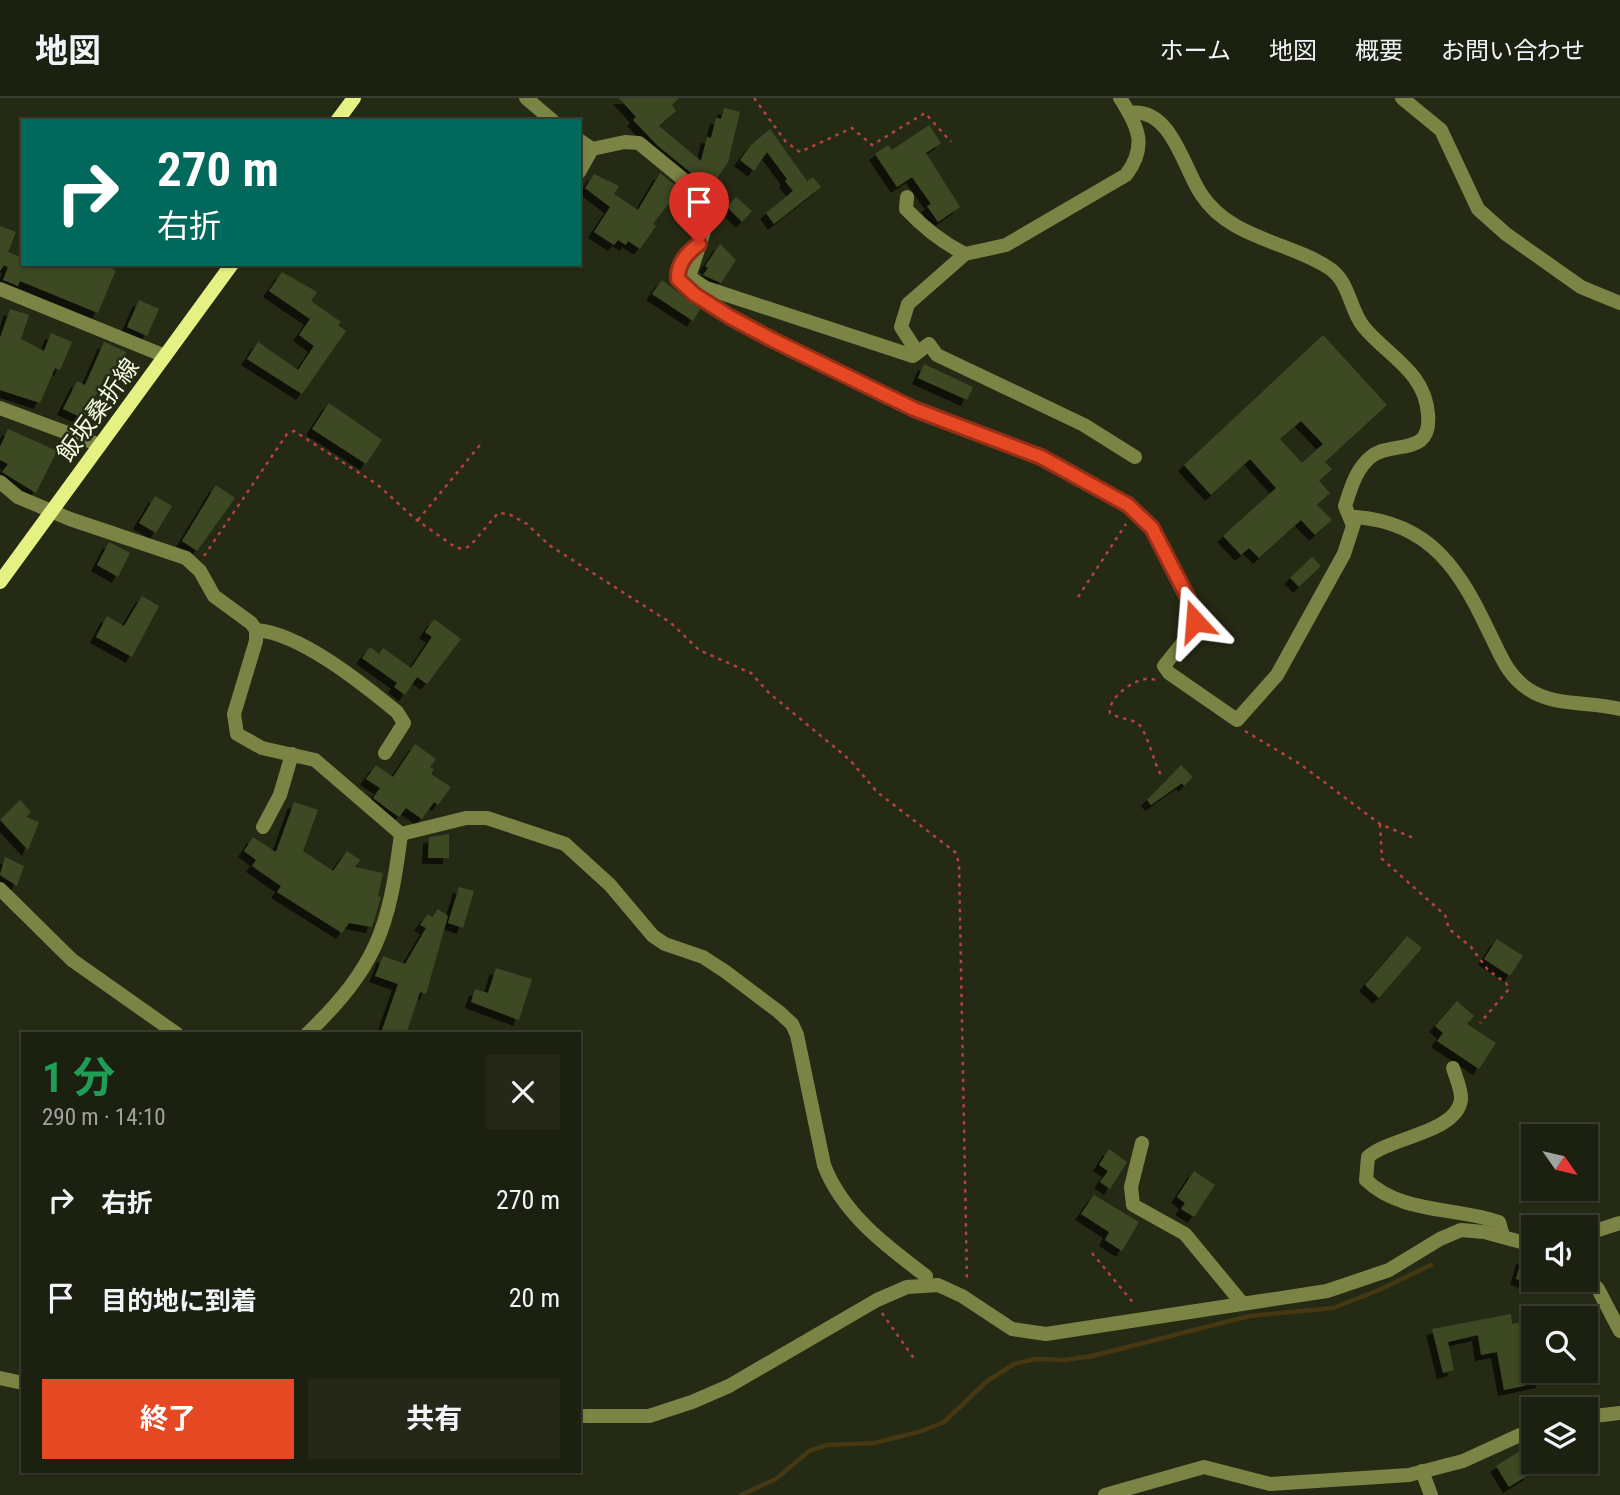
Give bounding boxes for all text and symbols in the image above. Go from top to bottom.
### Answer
text: 地図 [35,31,101,70]
text: ホーム [1160,37,1231,65]
text: 地図 [1269,37,1317,65]
text: 概要 [1355,37,1403,65]
text: お問い合わせ [1441,37,1585,65]
text: 270 m [157,141,279,198]
icon: right [42,147,133,238]
pin [669,172,729,244]
icon: arrive [680,183,718,221]
text: 右折 [157,207,221,245]
street label: 飯坂桑折線 [51,353,145,467]
position arrow [1158,584,1232,658]
text: 1 分 [42,1053,115,1102]
button: close [486,1055,560,1129]
text: 290 m · 14:10 [42,1104,166,1131]
north arrow [1521,1124,1598,1200]
map controls [1521,1124,1598,1474]
icon: right [42,1181,80,1219]
text: 270 m [496,1185,560,1215]
text: 右折 [101,1188,153,1218]
button: sound [1521,1215,1598,1292]
icon: arrive [42,1279,80,1317]
text: 20 m [509,1283,560,1313]
text: 目的地に到着 [101,1286,257,1316]
button: search [1521,1306,1598,1383]
button: 終了 [42,1379,294,1459]
button: 共有 [308,1379,560,1459]
button: layers [1521,1397,1598,1474]

